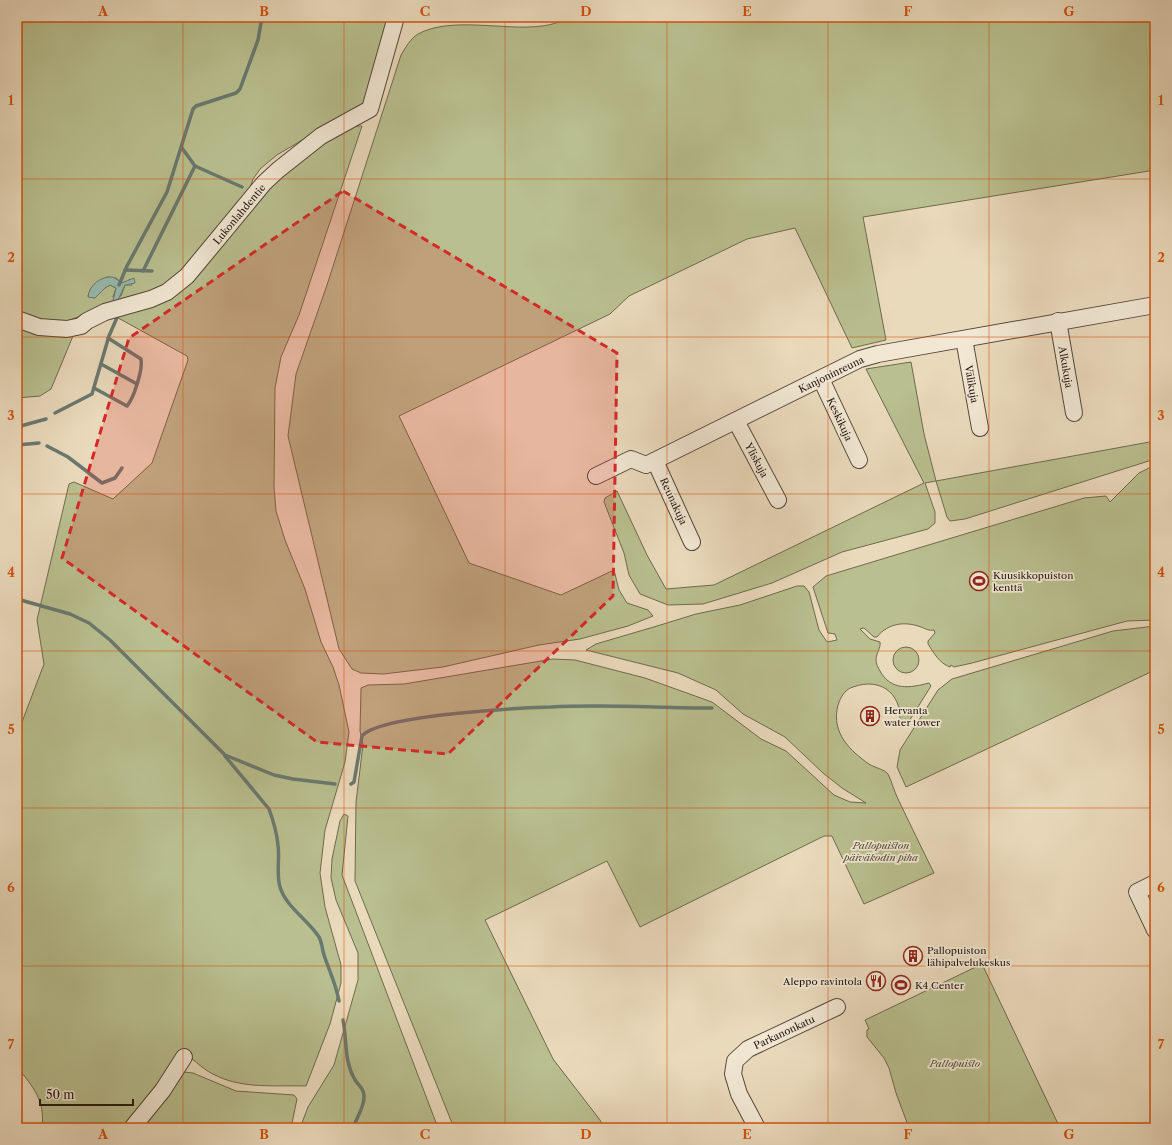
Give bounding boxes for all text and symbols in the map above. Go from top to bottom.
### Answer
text: A [97,3,109,19]
text: B [259,3,269,19]
text: C [420,3,430,19]
text: D [580,3,592,19]
text: E [742,3,752,19]
text: F [904,3,913,19]
text: G [1063,3,1075,19]
text: 1 [8,92,14,108]
text: 1 [1158,92,1164,108]
street label: Lukonlahdentie [210,181,269,247]
text: 2 [7,249,15,265]
text: 2 [1157,249,1165,265]
street label: Alkukuja [1055,344,1076,390]
street label: Kanjoninreuna [796,353,867,396]
street label: Välikuja [962,363,981,405]
street label: Keskikuja [824,395,856,444]
text: 3 [7,407,15,423]
text: 3 [1157,407,1165,423]
street label: Yliskuja [742,440,771,481]
street label: Reunakuja [657,476,690,528]
text: 4 [7,564,15,580]
text: 4 [1157,564,1165,580]
place label: Kuusikkopuiston kenttä [993,569,1074,594]
sports icon: Kuusikkopuiston kenttä [968,570,990,592]
place label: Hervanta water tower [883,704,941,729]
building icon: Hervanta water tower [859,705,881,727]
text: 5 [7,721,15,737]
text: 5 [1157,721,1165,737]
park label: Pallopuiston päiväkodin piha [842,839,918,864]
text: 6 [7,879,15,895]
text: 6 [1157,879,1165,895]
place label: Pallopuiston lähipalvelukeskus [927,944,1010,969]
building icon: Pallopuiston lähipalvelukeskus [902,945,924,967]
restaurant icon: Aleppo ravintola [865,970,887,992]
sports icon: K4 Center [890,974,912,996]
place label: Aleppo ravintola [782,975,863,988]
place label: K4 Center [915,979,965,992]
street label: Parkanonkatu [752,1013,817,1052]
text: 7 [8,1036,15,1052]
text: 7 [1158,1036,1165,1052]
park label: Pallopuisto [929,1057,981,1070]
scale bar [40,1081,133,1107]
text: 50 m [46,1087,75,1102]
text: A [97,1126,109,1142]
text: B [259,1126,269,1142]
text: C [420,1126,430,1142]
text: D [580,1126,592,1142]
text: E [742,1126,752,1142]
text: F [904,1126,913,1142]
text: G [1063,1126,1075,1142]

